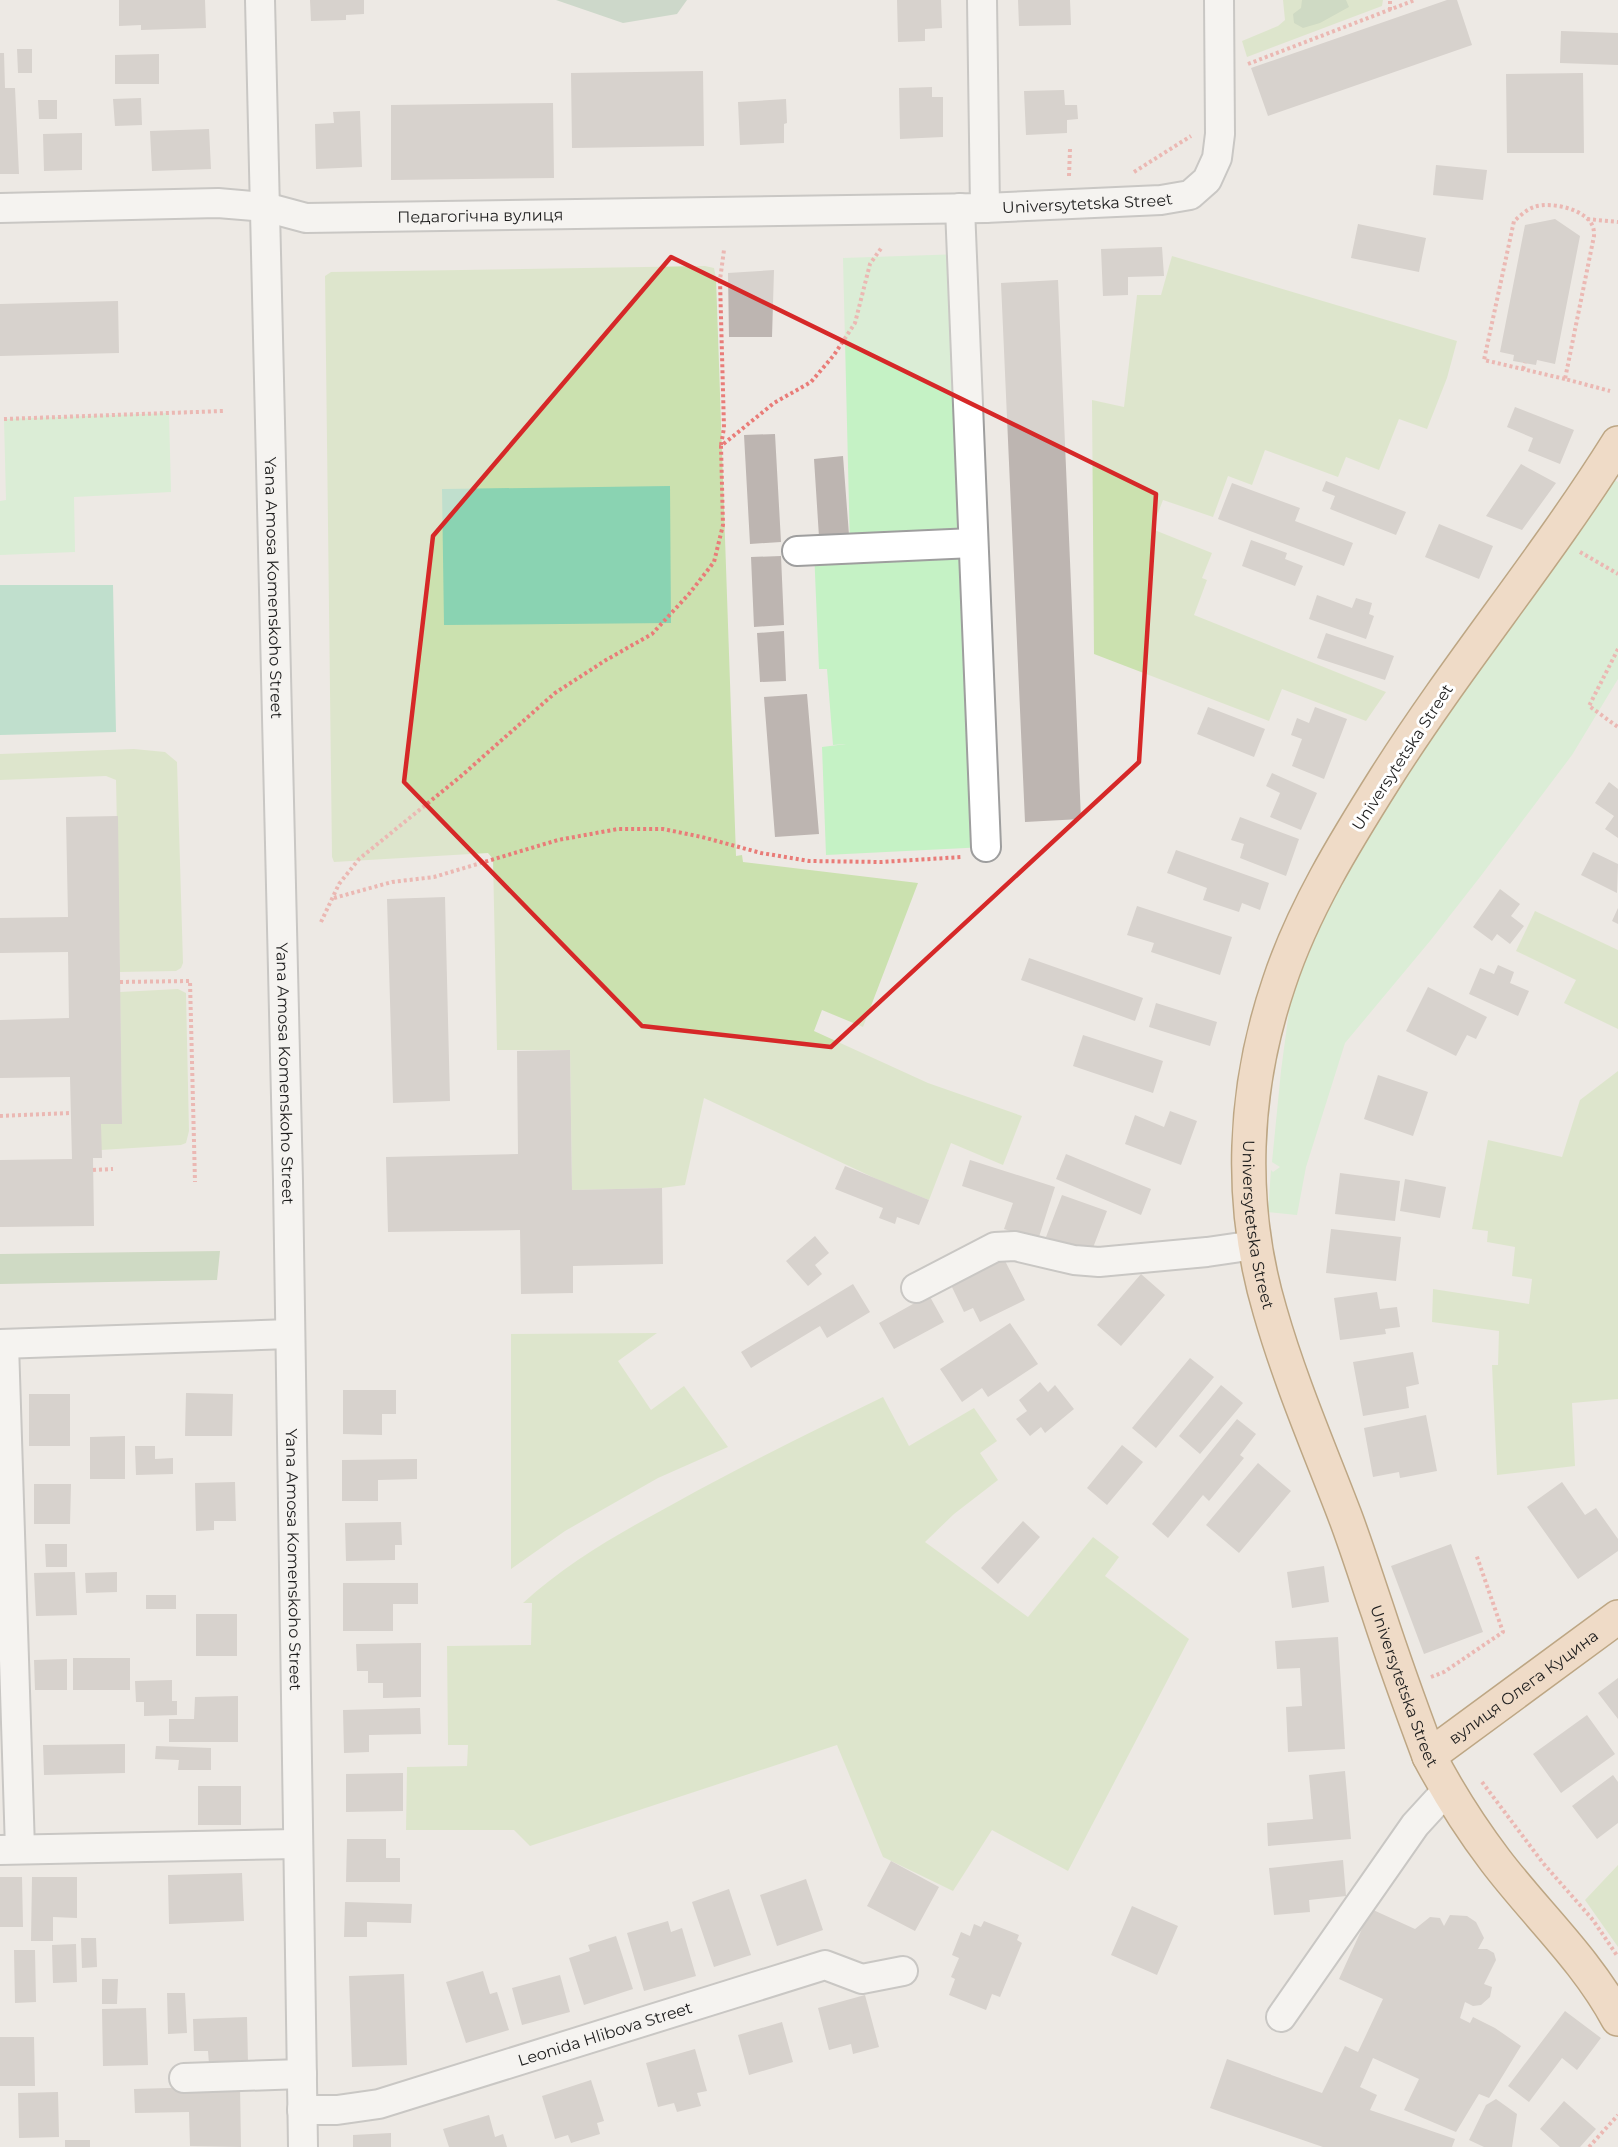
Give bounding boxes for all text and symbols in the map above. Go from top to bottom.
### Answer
street label: Universytetska Street [1002,189,1174,217]
street label: Педагогічна вулиця [397,205,563,227]
street label: Yana Amosa Komenskoho Street [261,457,286,720]
street label: Universytetska Street [1348,680,1457,834]
street label: Yana Amosa Komenskoho Street [272,942,297,1205]
street label: Universytetska Street [1239,1140,1278,1312]
street label: Yana Amosa Komenskoho Street [282,1428,305,1691]
street label: Universytetska Street [1366,1602,1442,1771]
street label: вулиця Олега Куцина [1445,1626,1602,1748]
street label: Leonida Hlibova Street [516,1998,695,2070]

